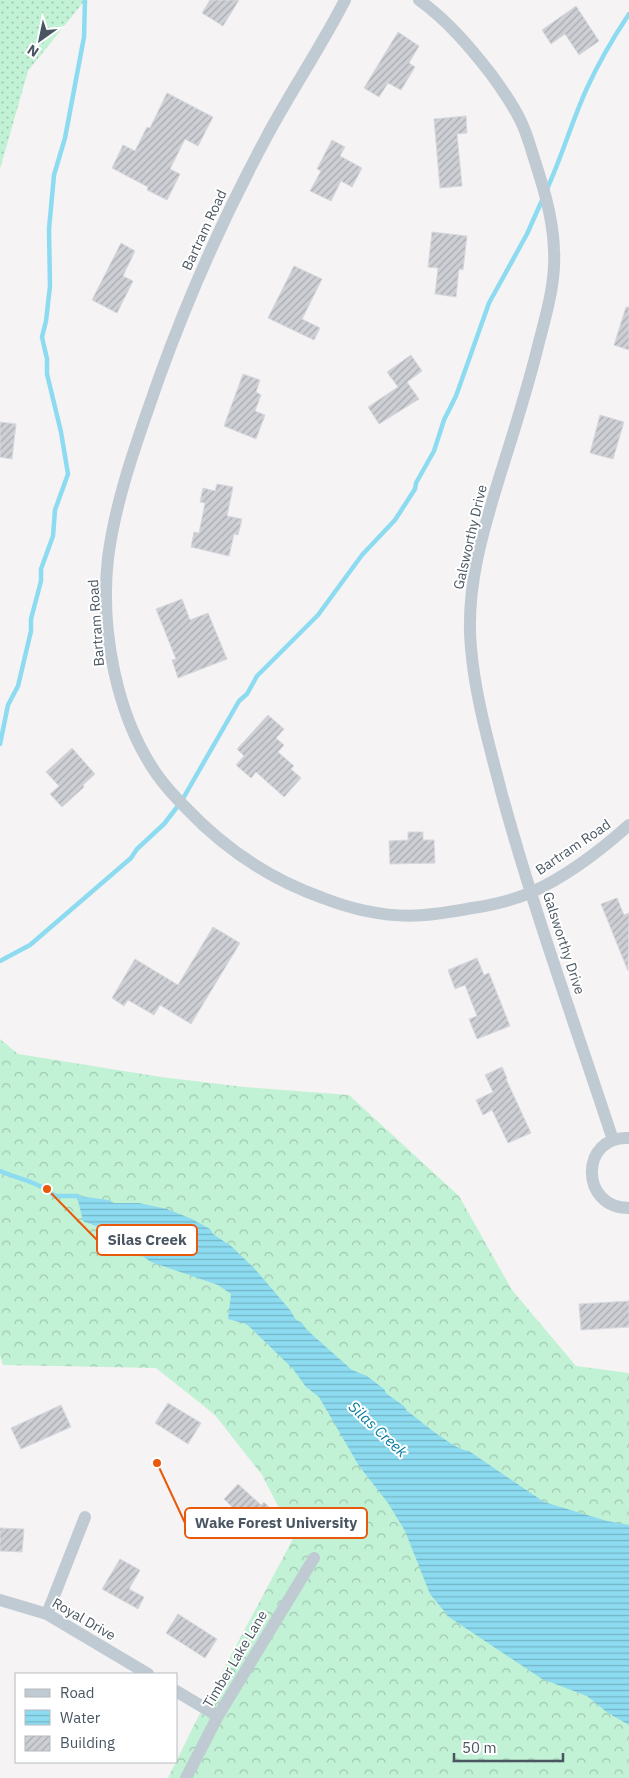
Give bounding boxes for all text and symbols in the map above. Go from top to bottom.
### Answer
north arrow [15,15,65,65]
text: N [24,41,42,61]
street label: Bartram Road [177,187,231,273]
street label: Galsworthy Drive [449,483,491,591]
street label: Bartram Road [84,579,108,667]
street label: Bartram Road [532,815,614,879]
street label: Galsworthy Drive [539,889,589,997]
callout: Silas Creek [97,1225,197,1255]
text: Silas Creek [107,1230,187,1249]
water label: Silas Creek [345,1397,411,1461]
callout: Wake Forest University [185,1508,367,1538]
text: Wake Forest University [195,1513,357,1532]
street label: Royal Drive [49,1594,119,1645]
street label: Timber Lake Lane [199,1607,271,1711]
legend [15,1673,178,1763]
text: Road [60,1683,95,1702]
text: Water [60,1708,101,1727]
scale bar [454,1730,563,1762]
text: Building [60,1733,115,1752]
text: 50 m [462,1738,497,1757]

